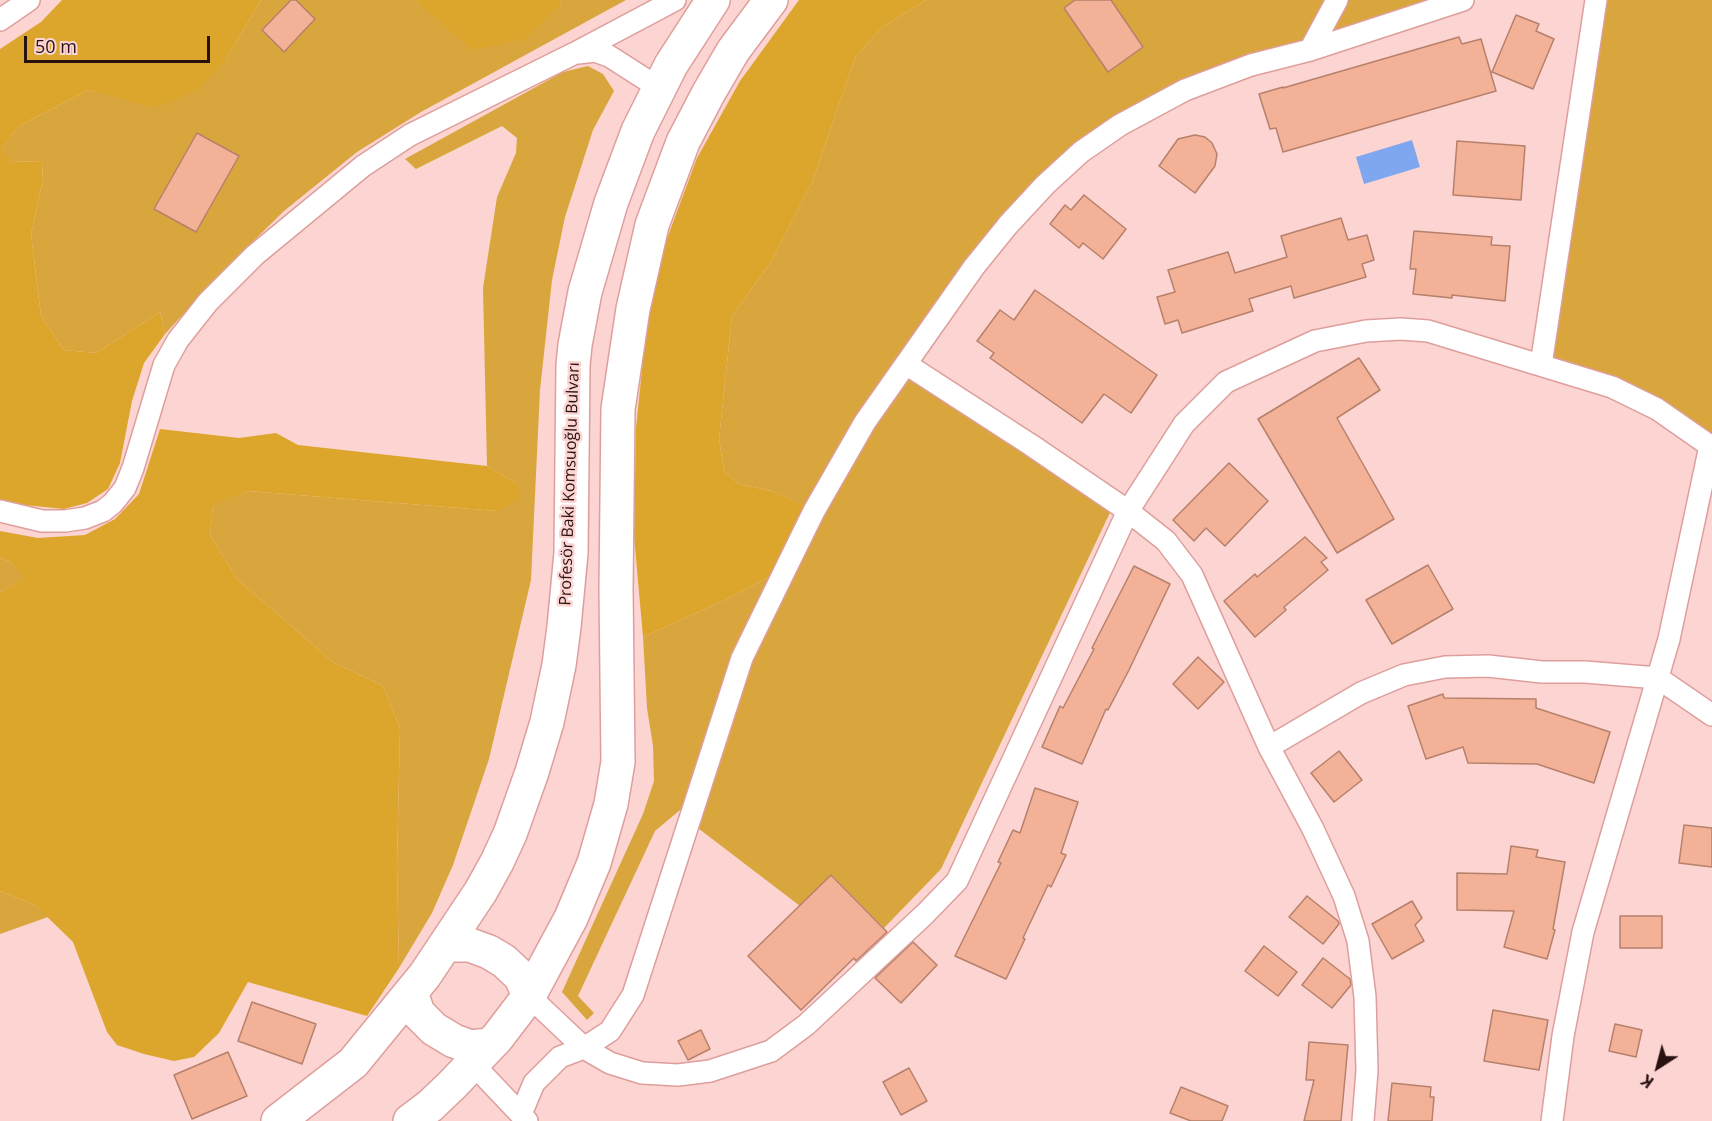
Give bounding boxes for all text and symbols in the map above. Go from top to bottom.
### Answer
scale bar [27,24,213,62]
text: 50 m [35,34,77,58]
street label: Profesör Baki Komsuoğlu Bulvarı [556,362,584,606]
north arrow [1628,1037,1688,1097]
text: K [1637,1070,1658,1094]

